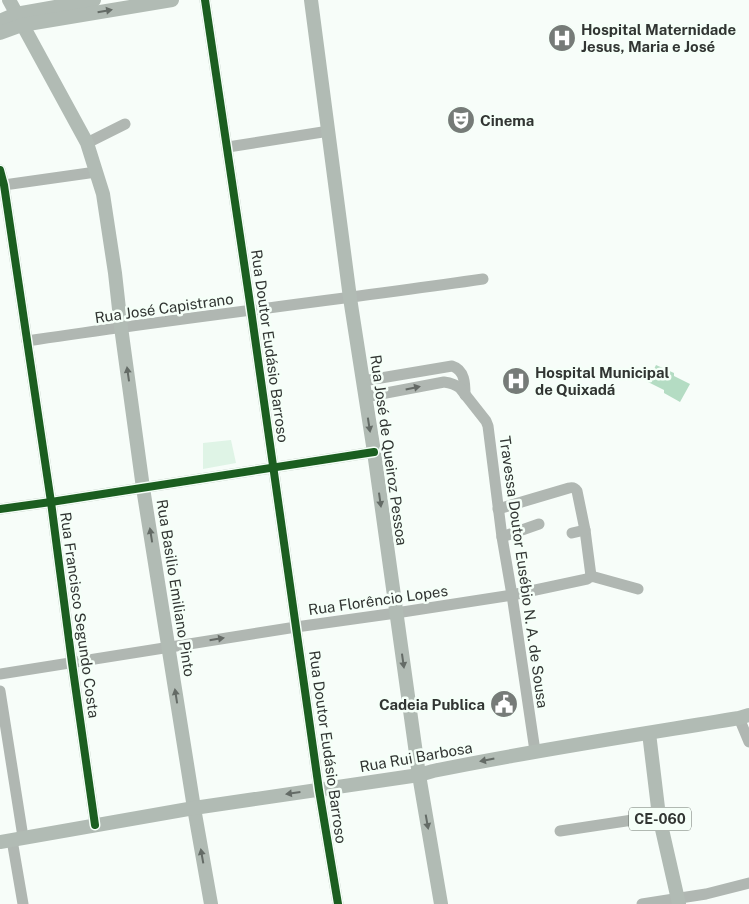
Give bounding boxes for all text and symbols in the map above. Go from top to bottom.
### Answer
one-way arrow [97,7,113,15]
place label: Hospital Maternidade Jesus, Maria e José [581,21,736,55]
hospital icon: Hospital Maternidade Jesus, Maria e José [547,23,577,53]
theatre icon: Cinema [446,105,476,135]
place label: Cinema [480,112,534,129]
street label: Rua Doutor Eudásio Barroso [248,248,292,444]
street label: Rua José Capistrano [93,290,235,326]
street label: Rua José de Queiroz Pessoa [367,354,411,546]
place label: Hospital Municipal de Quixadá [535,364,669,398]
one-way arrow [123,366,131,382]
hospital icon: Hospital Municipal de Quixadá [501,366,531,396]
one-way arrow [406,384,421,392]
one-way arrow [366,417,374,433]
street label: Travessa Doutor Eusébio N. A. de Sousa [496,435,552,709]
one-way arrow [376,493,384,509]
street label: Rua Basilio Emiliano Pinto [154,498,198,678]
street label: Rua Francisco Segundo Costa [57,511,103,719]
one-way arrow [147,527,155,543]
street label: Rua Florêncio Lopes [307,582,449,618]
one-way arrow [209,635,225,643]
street label: Rua Doutor Eudásio Barroso [306,649,350,845]
one-way arrow [399,654,407,670]
one-way arrow [172,687,180,703]
public building icon: Cadeia Publica [489,689,519,719]
place label: Cadeia Publica [379,696,485,713]
street label: Rua Rui Barbosa [358,739,474,775]
one-way arrow [480,756,495,764]
one-way arrow [285,790,301,798]
road number: CE-060 [629,808,691,831]
one-way arrow [423,814,431,830]
one-way arrow [198,848,206,864]

